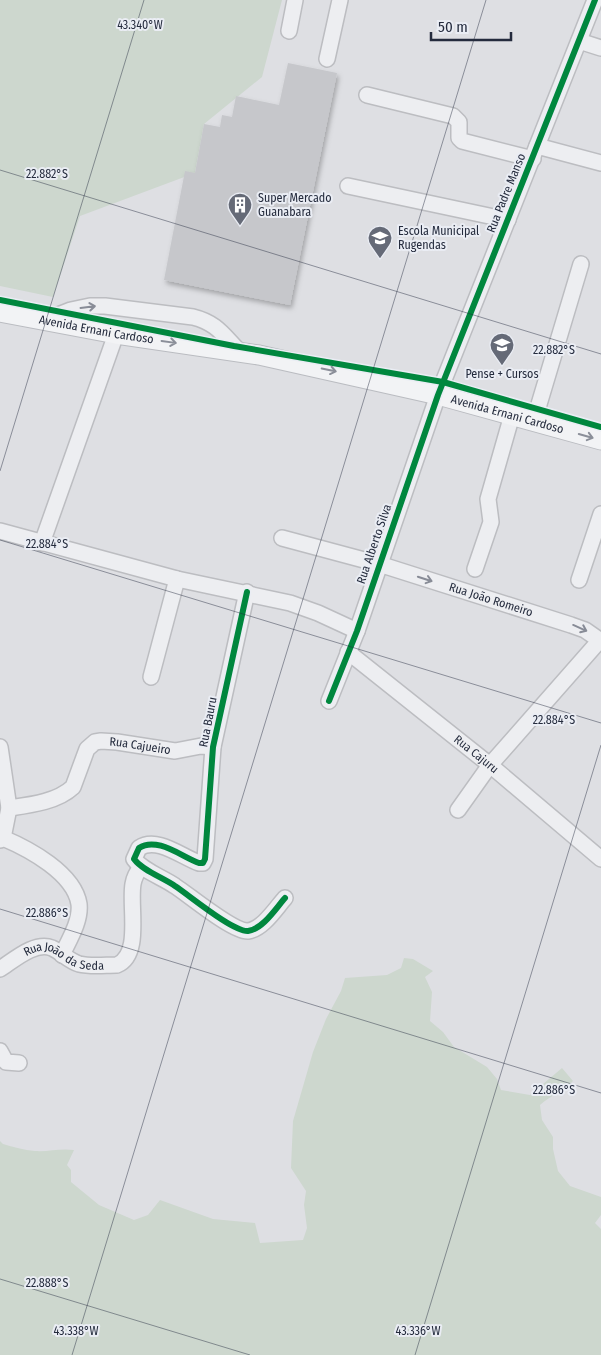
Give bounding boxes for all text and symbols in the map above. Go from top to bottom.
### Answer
scale bar [431,10,511,42]
text: 43.340°W [117,18,163,32]
text: 50 m [438,18,468,36]
street label: Rua Padre Manso [484,151,528,235]
text: 22.882°S [26,167,68,181]
place label: Super Mercado Guanabara [258,191,332,219]
building icon: Super Mercado Guanabara [227,192,253,226]
place label: Escola Municipal Rugendas [398,224,479,252]
school or university icon: Escola Municipal Rugendas [367,225,393,259]
one-way arrow [80,302,96,312]
street label: Avenida Ernani Cardoso [38,313,155,346]
school or university icon: Pense + Cursos [489,332,515,366]
one-way arrow [160,337,176,347]
text: 22.882°S [533,343,575,357]
one-way arrow [320,366,336,375]
place label: Pense + Cursos [465,367,539,381]
street label: Avenida Ernani Cardoso [450,392,565,436]
one-way arrow [578,431,594,441]
street label: Rua Alberto Silva [354,502,394,586]
text: 22.884°S [26,537,68,551]
one-way arrow [417,574,433,584]
street label: Rua João Romeiro [447,580,535,619]
one-way arrow [572,624,587,634]
street label: Rua Bauru [196,696,220,748]
text: 22.884°S [533,713,575,727]
street label: Rua Cajuru [451,732,501,776]
street label: Rua Cajueiro [109,735,172,757]
text: 22.886°S [26,906,68,920]
street label: Rua Joāo da Seda [21,939,104,973]
text: 22.886°S [533,1083,575,1097]
text: 22.888°S [26,1276,68,1290]
text: 43.338°W [53,1324,99,1338]
text: 43.336°W [396,1324,440,1338]

